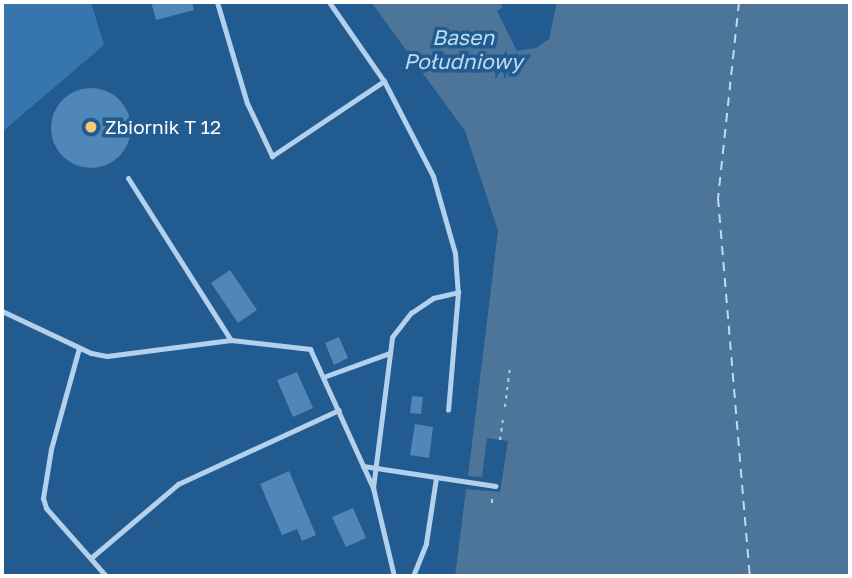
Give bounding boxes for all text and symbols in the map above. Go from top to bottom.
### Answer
water label: Basen Południowy [403,24,523,74]
place label: Zbiornik T 12 [105,116,221,138]
marker: Zbiornik T 12 [83,119,99,135]

